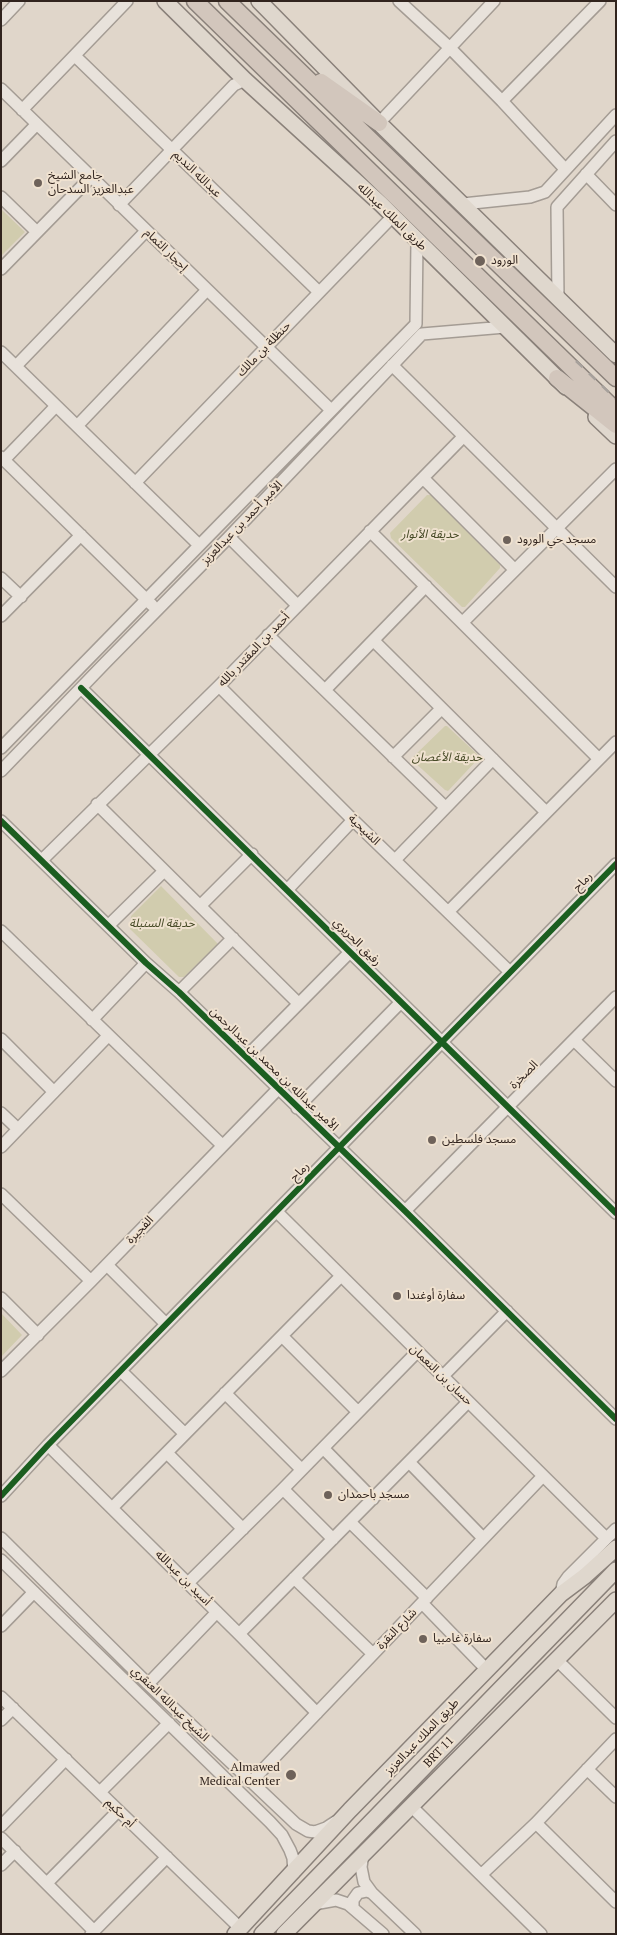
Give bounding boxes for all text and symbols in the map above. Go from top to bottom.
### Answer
street label: عبدالله النديم [170,147,224,201]
place label: جامع الشيخ عبدالعزيز السدحان [48,169,134,197]
marker: جامع الشيخ عبدالعزيز السدحان [32,177,44,189]
street label: طريق الملك عبدالله [354,180,430,254]
street label: إحجار الثمام [141,226,191,274]
marker: الورود [473,254,487,268]
place label: الورود [491,254,518,268]
street label: حنظلة بن مالك [234,318,294,380]
street label: الأمير أحمد بن عبدالعزيز [198,478,286,568]
park label: حديقة الأنوار [401,528,459,542]
place label: مسجد حي الورود [517,533,596,547]
marker: مسجد حي الورود [501,534,513,546]
street label: أحمد بن المقتدر بالله [215,610,293,690]
park label: حديقة الأغصان [412,751,482,765]
street label: الشيحية [345,811,383,849]
street label: رماح [570,869,596,895]
street label: رفيق الحريري [330,915,384,969]
park label: حديقة السنبلة [129,917,195,931]
street label: الأمير عبدالله بن محمد بن عبدالرحمن [207,1004,341,1134]
street label: الصخرة [507,1058,541,1092]
place label: مسجد فلسطين [442,1133,516,1147]
marker: مسجد فلسطين [426,1134,438,1146]
street label: رماح [287,1159,313,1185]
street label: الفجيرة [123,1213,157,1247]
place label: سفارة أوغندا [407,1289,465,1303]
marker: سفارة أوغندا [391,1290,403,1302]
street label: حسان بن النعمان [407,1341,475,1409]
place label: مسجد باحمدان [338,1488,410,1502]
marker: مسجد باحمدان [322,1489,334,1501]
street label: أسيد بن عبدالله [152,1547,214,1609]
street label: شارع النقرة [374,1605,420,1653]
place label: سفارة غامبيا [433,1632,491,1646]
marker: سفارة غامبيا [417,1633,429,1645]
street label: الشيخ عبدالله العنقري [128,1663,212,1745]
street label: طريق الملك عبدالعزيز [382,1696,462,1778]
street label: BRT 11 [421,1733,457,1771]
place label: Almawed Medical Center [199,1761,280,1789]
marker: Almawed Medical Center [284,1768,298,1782]
street label: أم حكيم [102,1795,138,1831]

